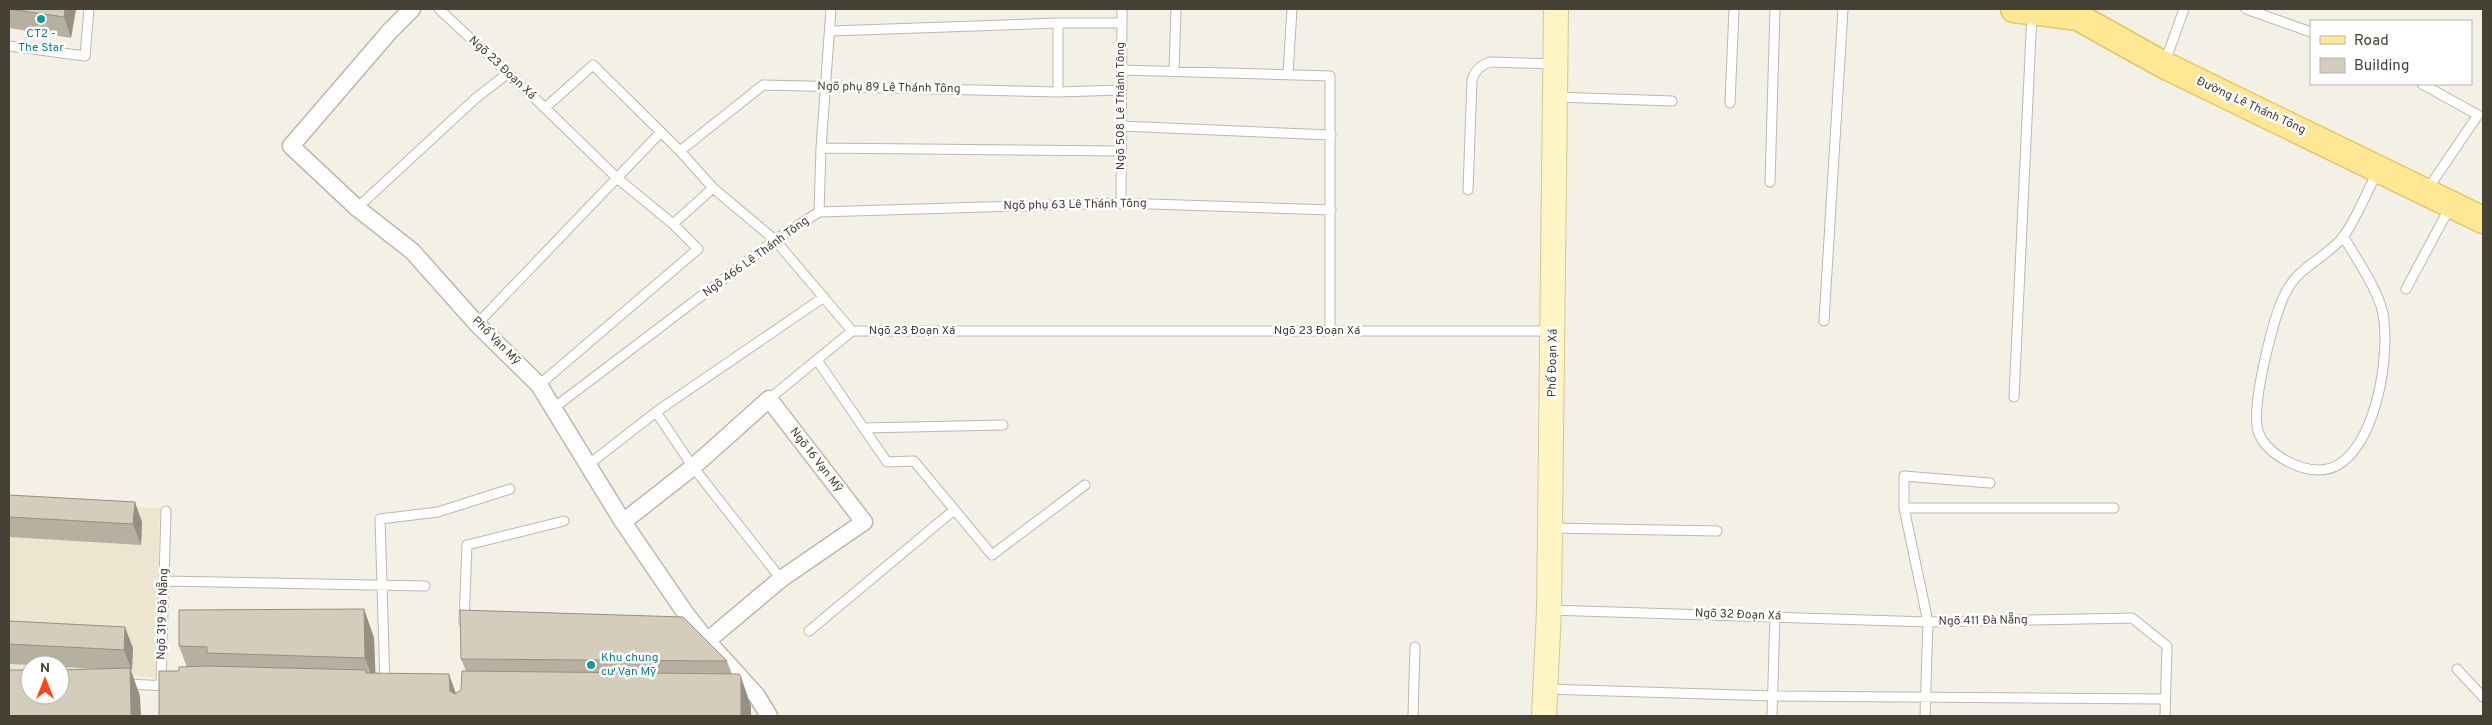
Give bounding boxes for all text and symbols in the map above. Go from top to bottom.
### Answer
marker: CT2 - The Star [35,13,47,25]
legend [2310,20,2472,85]
place label: CT2 - The Star [18,26,64,56]
text: Road [2354,32,2389,51]
street label: Ngõ 23 Đoạn Xá [465,33,539,103]
street label: Ngõ 508 Lê Thánh Tông [1113,42,1129,170]
text: Building [2354,57,2409,76]
street label: Đường Lê Thánh Tông [2194,74,2308,138]
street label: Ngõ phụ 89 Lê Thánh Tông [817,79,961,97]
street label: Ngõ phụ 63 Lê Thánh Tông [1003,196,1147,214]
street label: Ngõ 466 Lê Thánh Tông [700,213,812,301]
street label: Phố Vạn Mỹ [468,313,524,369]
street label: Ngõ 23 Đoạn Xá [869,323,955,339]
street label: Ngõ 23 Đoạn Xá [1274,323,1360,339]
street label: Phố Đoạn Xá [1544,329,1562,397]
street label: Ngõ 16 Vạn Mỹ [786,424,846,496]
street label: Ngõ 319 Đà Nẵng [153,568,173,660]
street label: Ngõ 32 Đoạn Xá [1695,605,1781,625]
street label: Ngõ 411 Đà Nẵng [1938,612,2028,630]
place label: Khu chung cư Vạn Mỹ [601,650,659,680]
north arrow [20,655,70,705]
marker: Khu chung cư Vạn Mỹ [585,659,597,671]
text: N [40,660,50,677]

